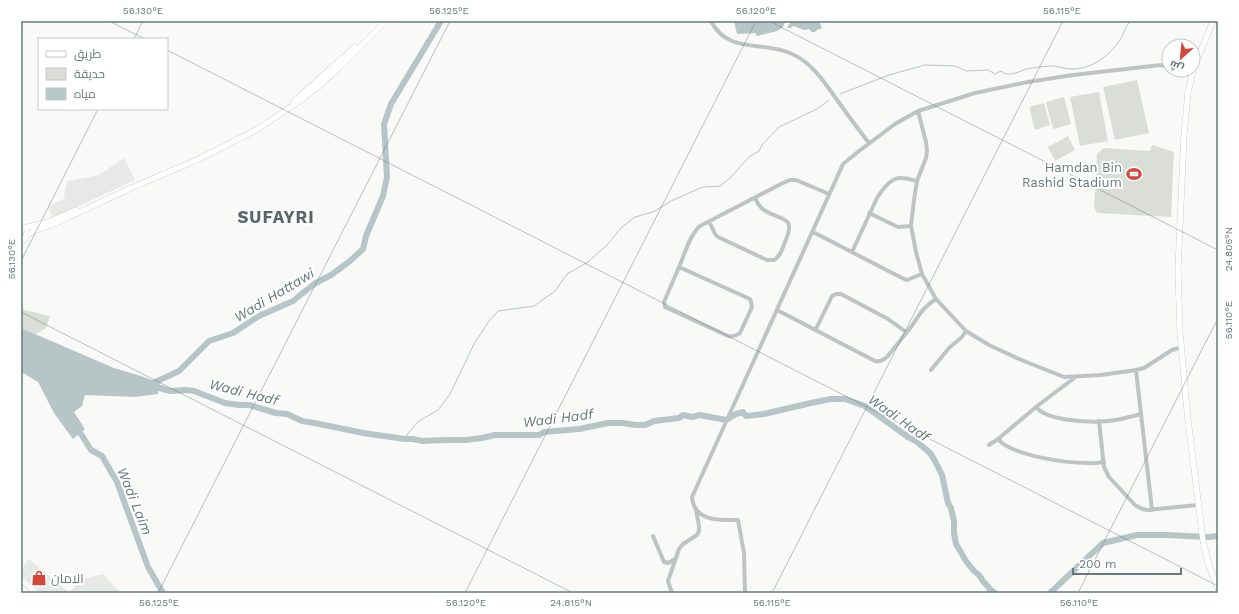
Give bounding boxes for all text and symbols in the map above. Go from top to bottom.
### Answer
text: 56.130°E [123,5,163,16]
text: 56.125°E [429,5,469,16]
text: 56.120°E [736,5,776,16]
text: 56.115°E [1043,5,1081,16]
legend [38,38,168,110]
north arrow [1161,38,1201,78]
text: طريق [74,47,102,61]
text: ش [1167,57,1186,75]
text: حديقة [74,67,105,81]
text: مياه [74,87,96,101]
place label: Hamdan Bin Rashid Stadium [1022,160,1122,190]
sports icon: Hamdan Bin Rashid Stadium [1125,165,1143,183]
district label: SUFAYRI [237,207,315,227]
text: 24.805°N [1223,227,1234,271]
text: 56.130°E [6,239,17,279]
water label: Wadi Hattawi [231,265,317,325]
text: 56.110°E [1223,301,1234,339]
water label: Wadi Hadf [208,376,282,409]
water label: Wadi Hadf [865,391,934,446]
water label: Wadi Hadf [522,406,596,430]
water label: Wadi Laim [114,465,156,537]
scale bar [1073,550,1181,576]
text: 200 m [1079,557,1116,571]
shop icon: الامان [30,569,48,587]
place label: الامان [51,571,84,586]
text: 56.125°E [139,597,179,608]
text: 56.120°E [446,597,486,608]
text: 24.815°N [550,597,592,608]
text: 56.115°E [753,597,791,608]
text: 56.110°E [1060,597,1098,608]

